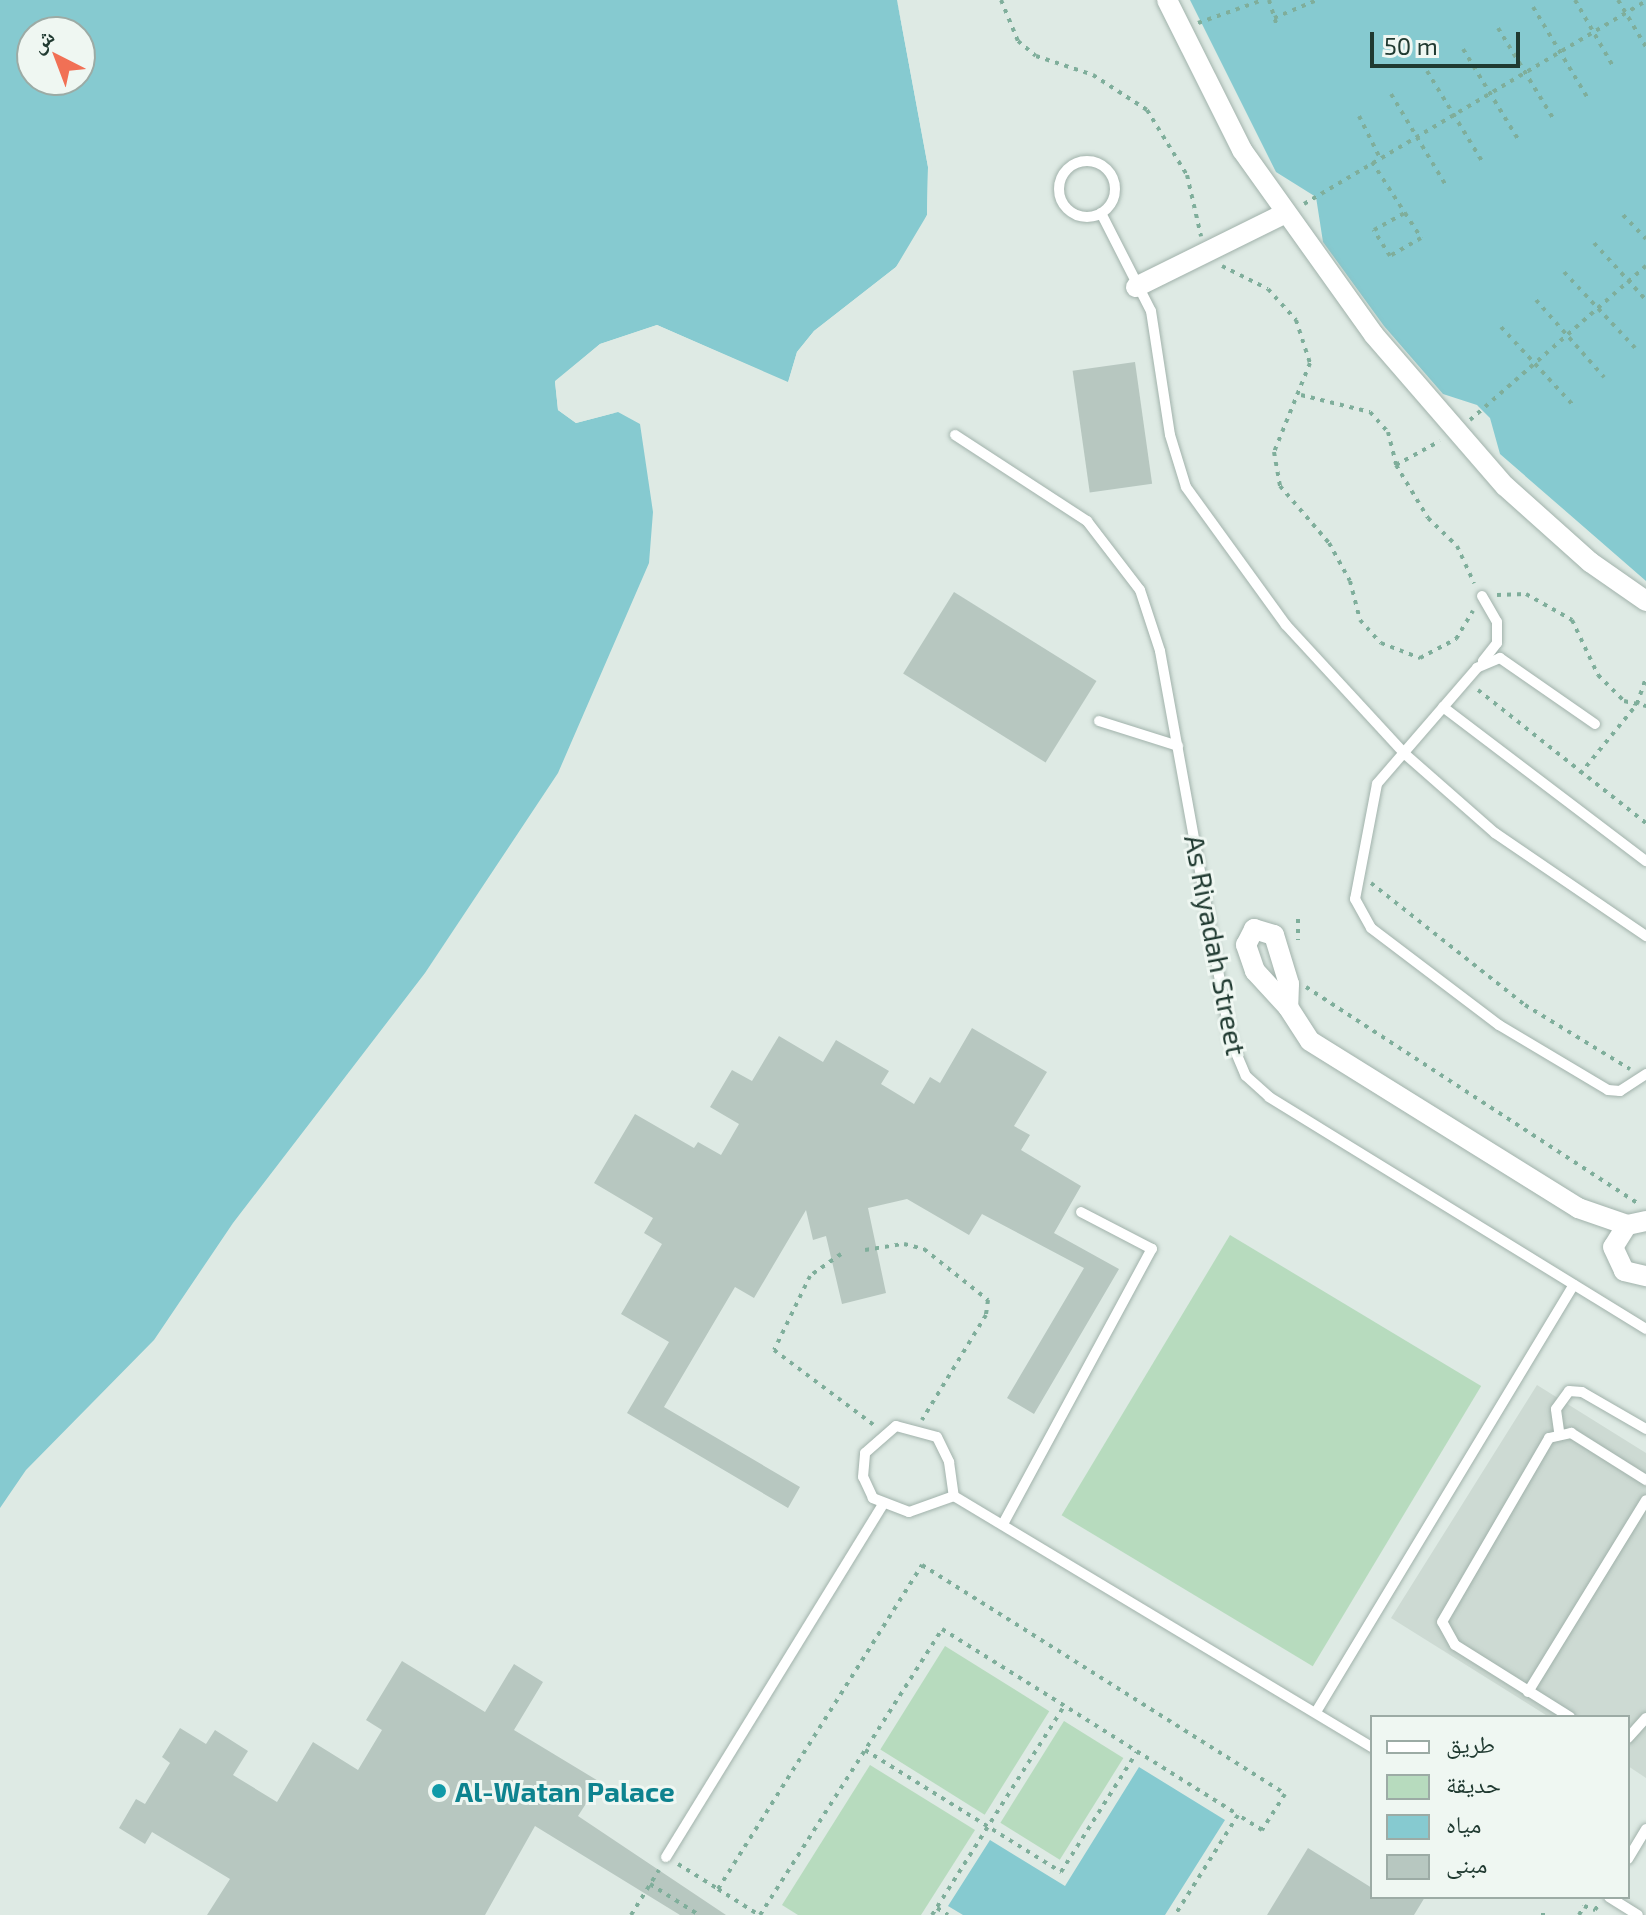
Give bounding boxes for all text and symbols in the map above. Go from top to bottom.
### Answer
north arrow [16,16,96,96]
scale bar [1374,16,1524,66]
text: ش [24,22,59,57]
text: 50 m [1384,31,1438,60]
street label: As Riyadah Street [1178,832,1254,1058]
legend [1370,1715,1630,1899]
text: طريق [1446,1729,1495,1758]
text: حديقة [1446,1769,1501,1798]
place label: Al-Watan Palace [455,1774,675,1808]
marker: Al-Watan Palace [430,1782,448,1800]
text: مياه [1446,1809,1481,1838]
text: مبنى [1446,1849,1487,1878]

